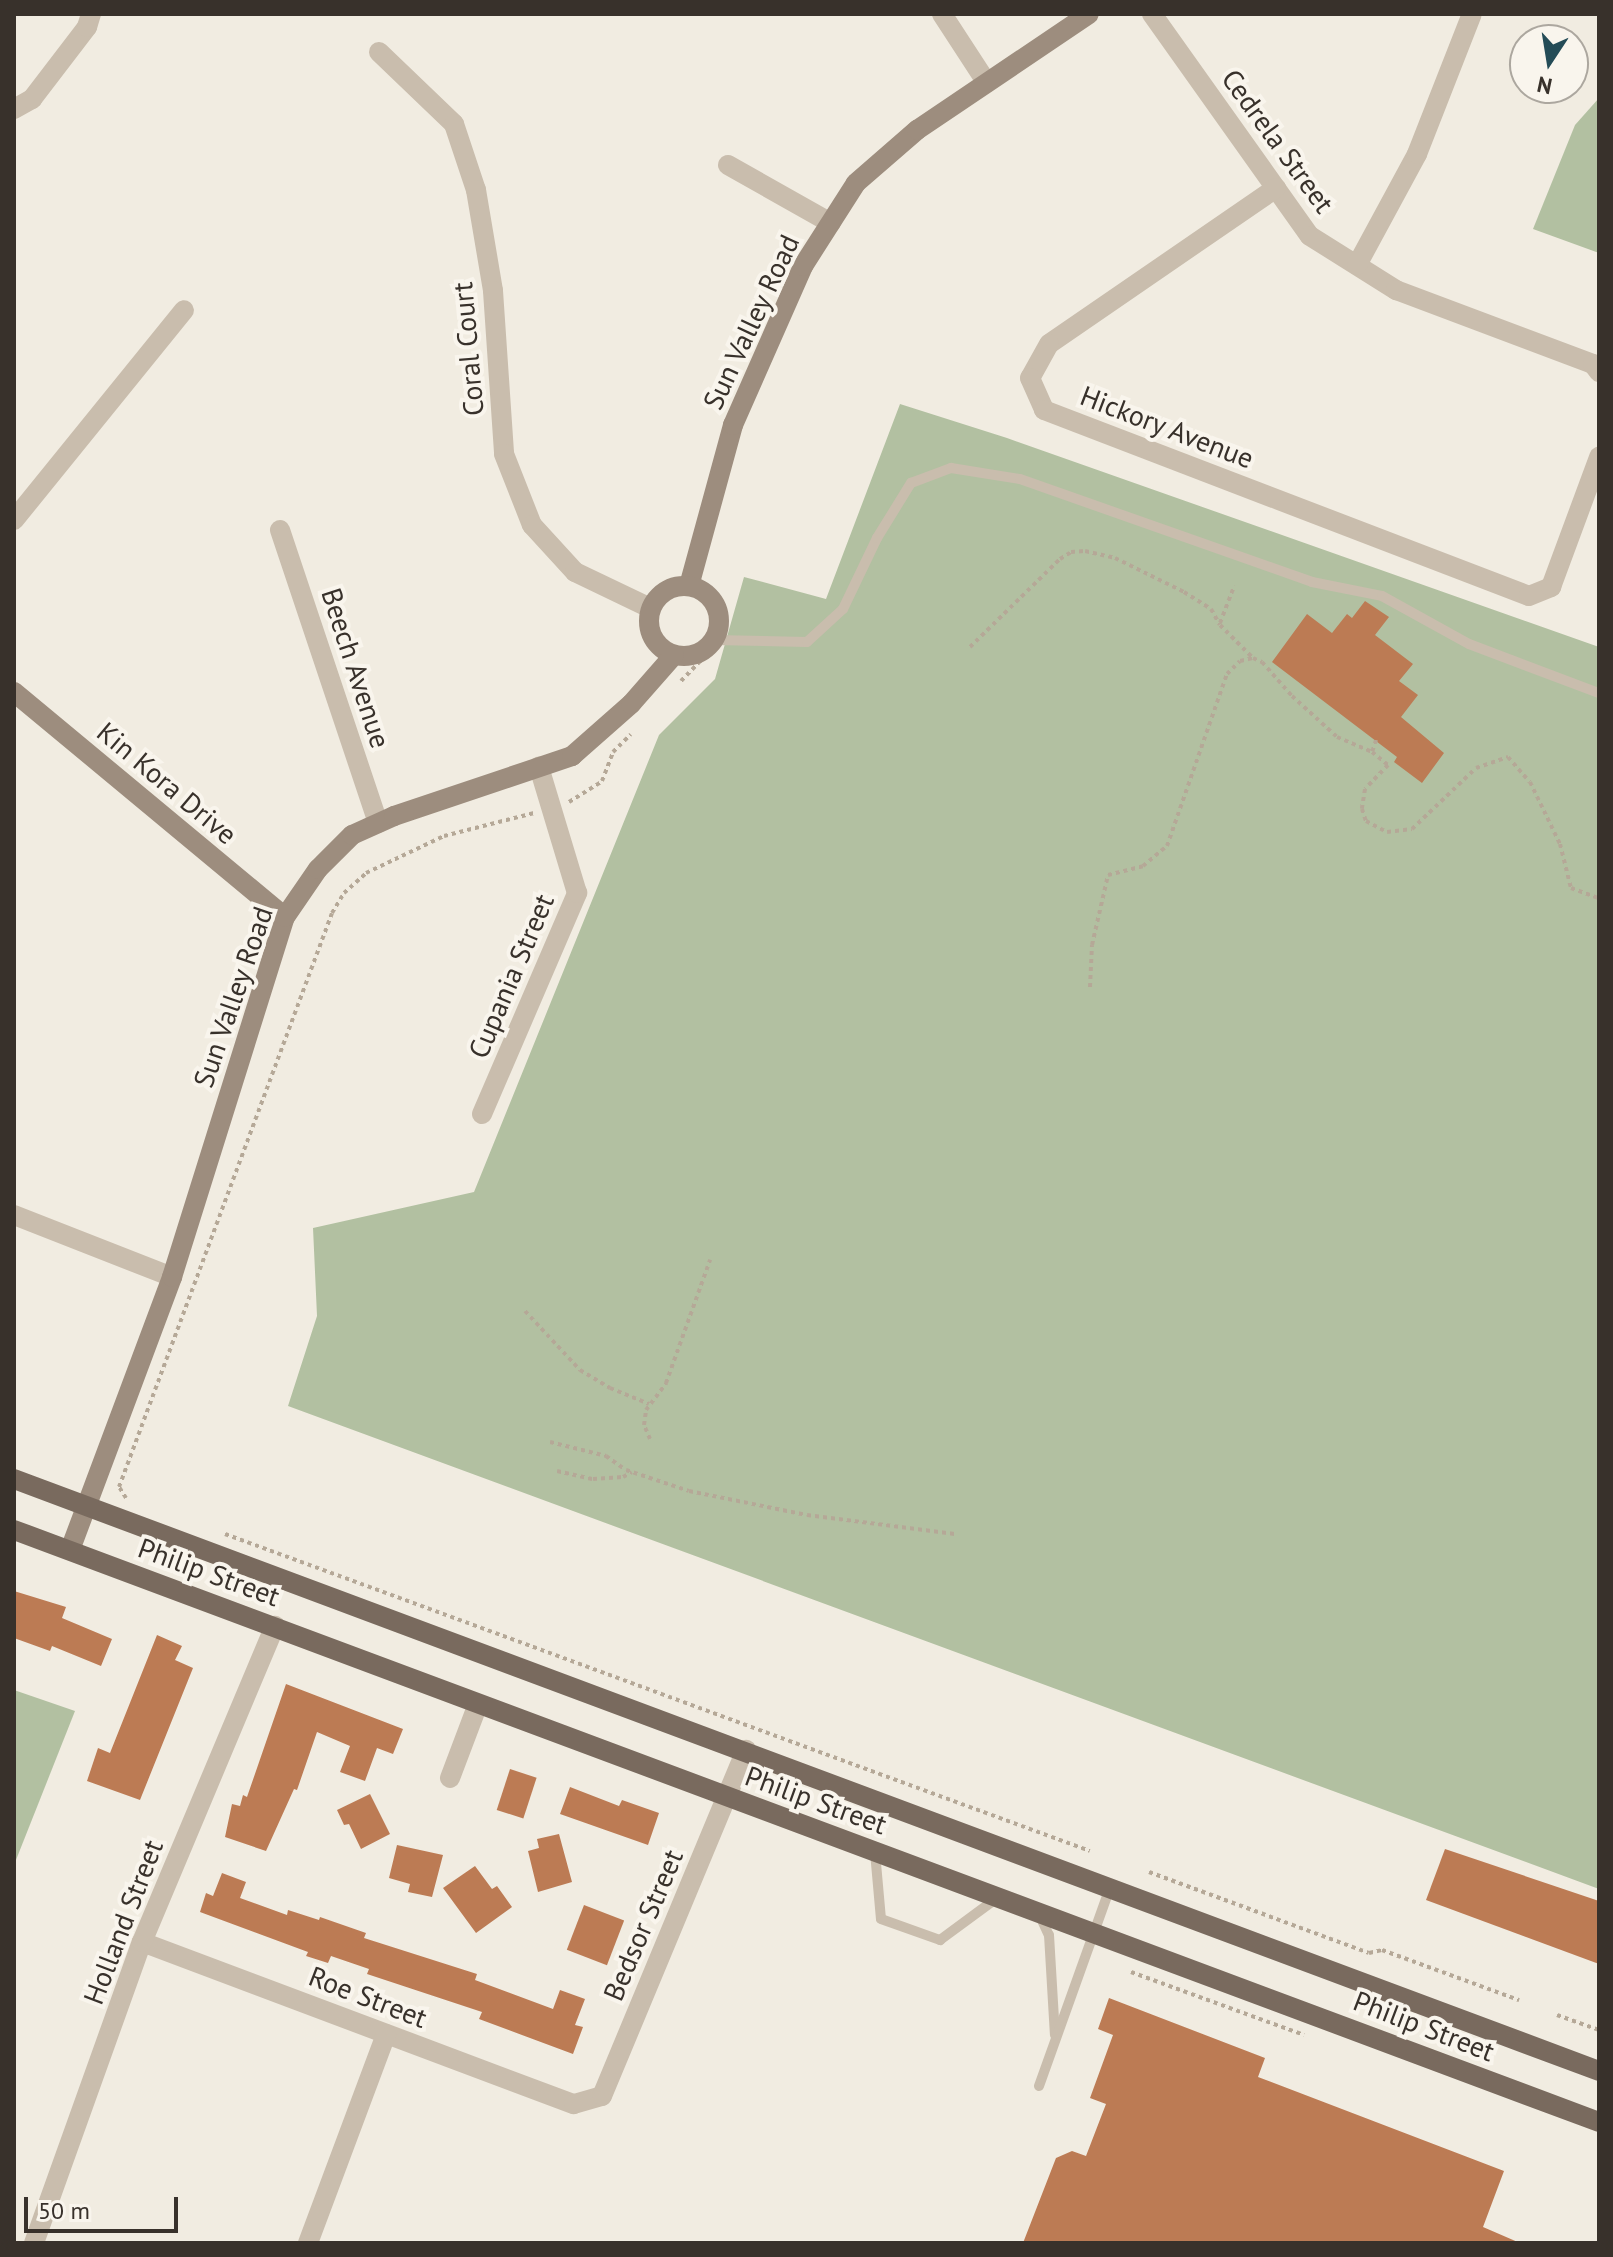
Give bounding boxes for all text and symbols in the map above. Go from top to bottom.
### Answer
north arrow [1509,24,1589,104]
street label: Cedrela Street [1215,63,1341,219]
text: N [1534,70,1554,101]
street label: Sun Valley Road [695,228,807,416]
street label: Coral Court [445,281,491,417]
street label: Hickory Avenue [1075,378,1259,476]
street label: Beech Avenue [314,583,398,753]
street label: Kin Kora Drive [90,715,244,851]
street label: Cupania Street [461,889,561,1063]
street label: Sun Valley Road [186,901,280,1093]
street label: Philip Street [134,1531,284,1613]
street label: Philip Street [741,1759,891,1841]
street label: Holland Street [76,1835,170,2009]
street label: Bedsor Street [596,1844,690,2006]
street label: Roe Street [304,1959,432,2035]
street label: Philip Street [1349,1984,1499,2068]
scale bar [28,2181,182,2231]
text: 50 m [38,2195,90,2226]

